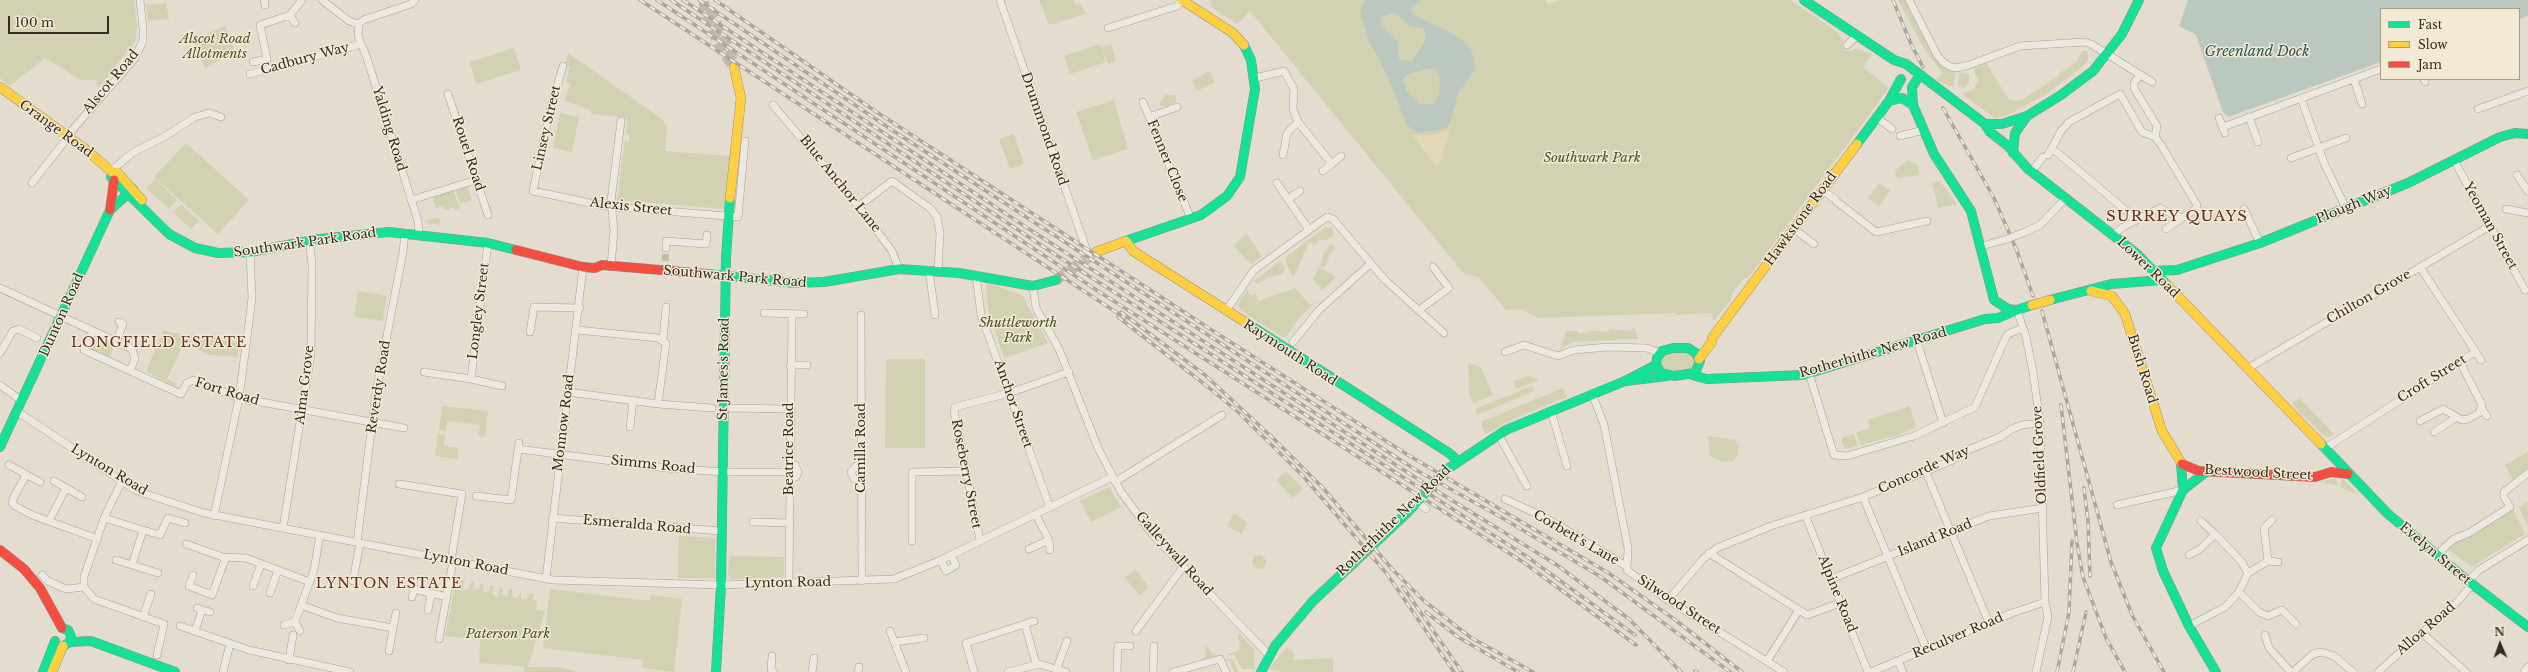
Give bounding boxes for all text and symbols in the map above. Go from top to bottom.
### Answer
scale bar [10,8,111,34]
legend [2380,8,2520,80]
text: 100 m [15,15,54,30]
text: Fast [2418,17,2442,32]
park label: Alscot Road Allotments [180,31,250,62]
text: Slow [2418,37,2447,52]
street label: Cadbury Way [259,40,351,78]
water label: Greenland Dock [2205,44,2309,60]
street label: Alscot Road [80,47,142,117]
text: Jam [2418,57,2442,72]
street label: Drummond Road [1017,70,1071,188]
street label: Linsey Street [530,84,564,172]
street label: Yalding Road [369,85,409,173]
street label: Grange Road [16,97,96,161]
street label: Rouel Road [449,115,487,193]
street label: Fenner Close [1143,118,1191,204]
street label: Blue Anchor Lane [796,132,884,236]
park label: Southwark Park [1543,150,1641,166]
street label: Hawkstone Road [1762,169,1840,269]
street label: Yeoman Street [2460,180,2520,272]
street label: Plough Way [2314,183,2394,227]
street label: Alexis Street [589,195,673,219]
district label: SURREY QUAYS [2106,208,2248,226]
street label: Southwark Park Road [233,225,377,261]
street label: Lower Road [2114,234,2182,302]
street label: Longley Street [465,262,493,360]
street label: Southwark Park Road [663,263,807,291]
street label: Chilton Grove [2324,267,2414,327]
street label: Dunton Road [37,271,87,359]
park label: Shuttleworth Park [979,315,1057,346]
street label: St James's Road [715,317,733,421]
street label: Raymouth Road [1240,317,1340,389]
street label: Rotherhithe New Road [1798,324,1948,382]
street label: Bush Road [2124,332,2160,406]
district label: LONGFIELD ESTATE [71,335,247,351]
street label: Reverdy Road [364,339,394,435]
street label: Alma Grove [292,344,318,426]
street label: Croft Street [2395,352,2469,406]
street label: Anchor Street [991,358,1035,450]
street label: Monnow Road [550,373,578,473]
street label: Fort Road [193,375,261,409]
street label: Beatrice Road [781,403,797,495]
street label: Camilla Road [853,403,869,493]
street label: Oldfield Grove [2030,405,2050,505]
street label: Roseberry Street [948,418,984,530]
street label: Lynton Road [68,441,150,499]
street label: Concorde Way [1876,443,1972,497]
street label: Simms Road [610,453,696,477]
street label: Rotherhithe New Road [1334,462,1454,580]
street label: Bestwood Street [2204,462,2312,484]
street label: Corbett's Lane [1530,507,1622,569]
street label: Galleywall Road [1132,509,1216,599]
street label: Esmeralda Road [582,512,692,538]
street label: Island Road [1896,516,1974,560]
street label: Evelyn Street [2396,520,2474,588]
street label: Lynton Road [422,547,510,579]
street label: Alpine Road [1814,553,1860,635]
street label: Silwood Street [1634,572,1724,638]
street label: Lynton Road [745,574,831,592]
district label: LYNTON ESTATE [316,576,462,592]
street label: Alloa Road [2394,599,2458,659]
street label: Reculver Road [1910,610,2006,662]
north arrow [2480,624,2520,664]
text: N [2494,625,2505,639]
park label: Paterson Park [466,626,550,642]

